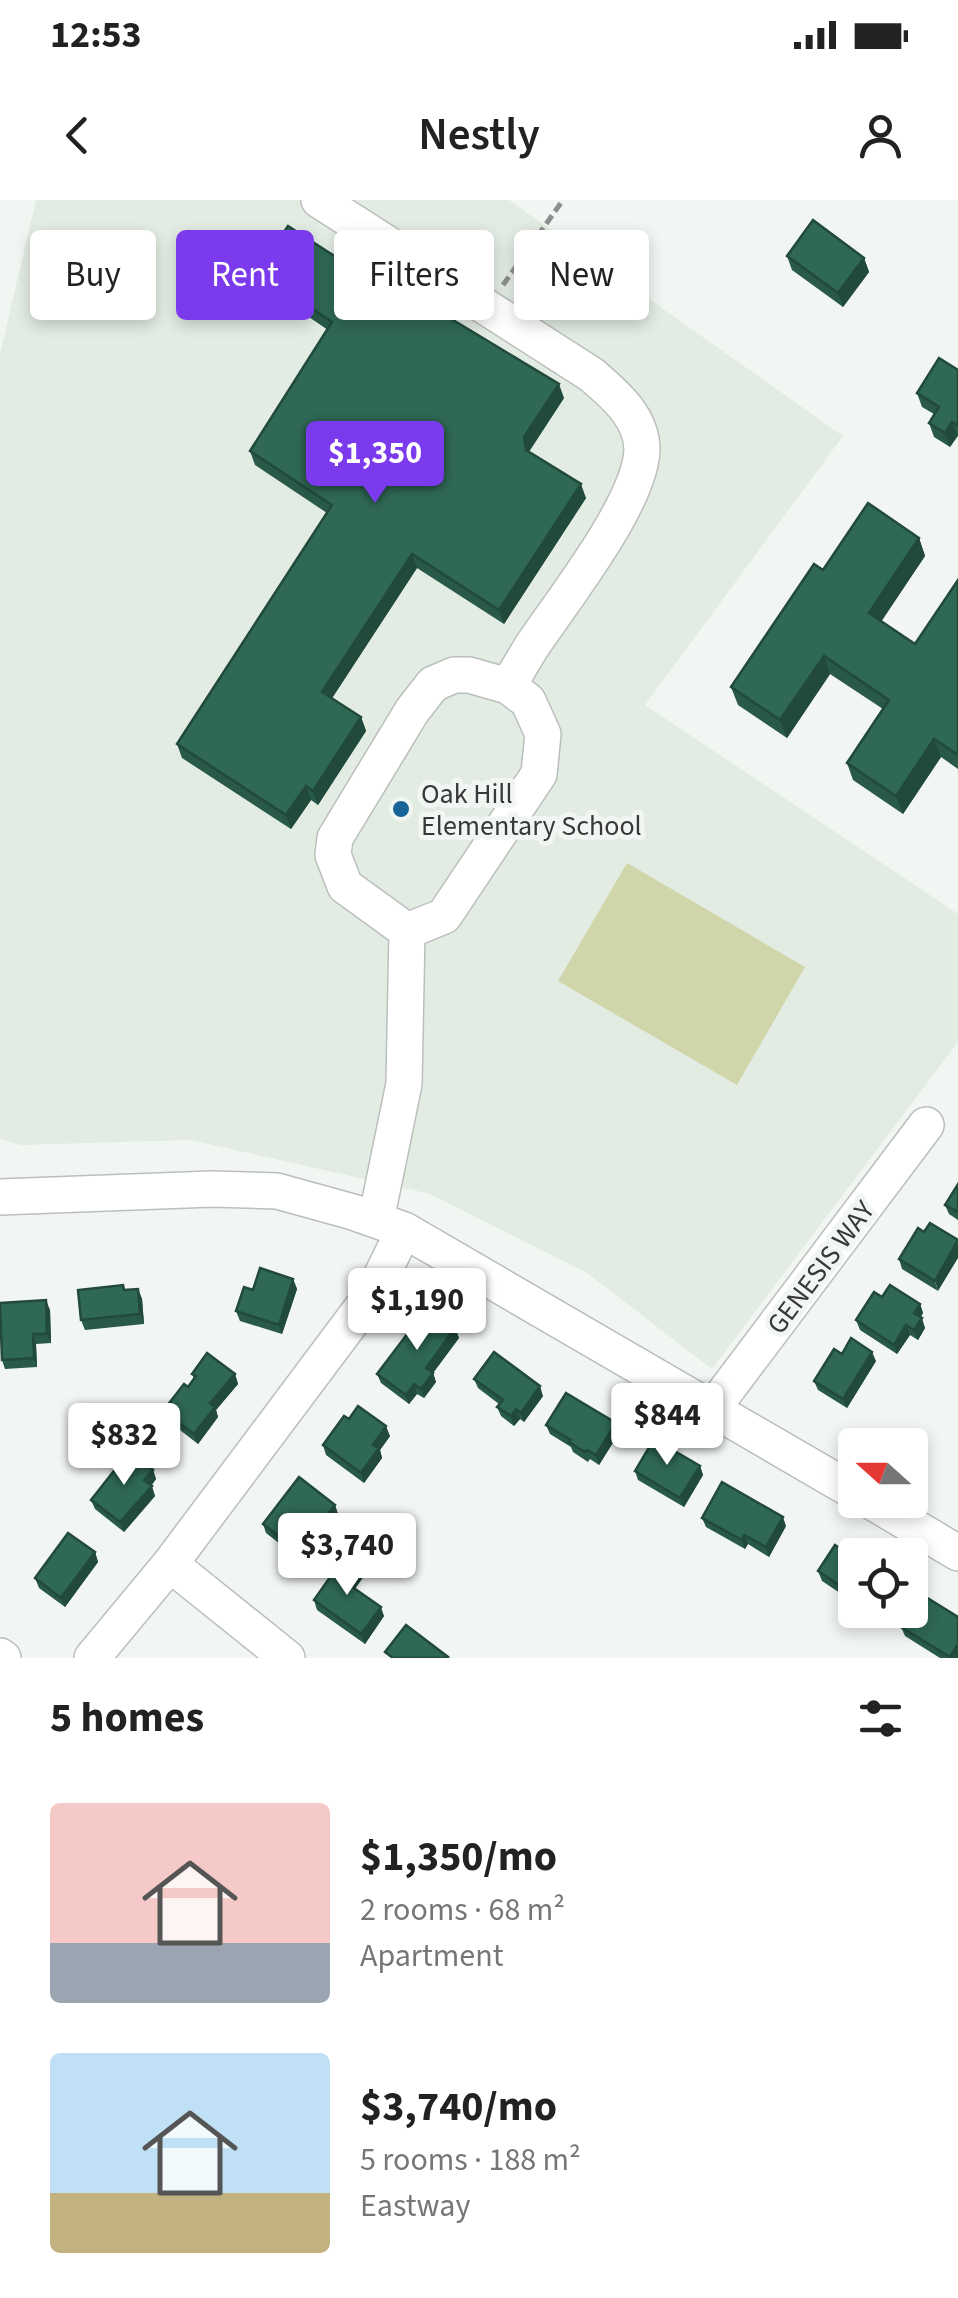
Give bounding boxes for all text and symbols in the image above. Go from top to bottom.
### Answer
text: 12:53 [50,8,142,62]
text: Nestly [418,103,540,167]
icon: back [50,108,105,163]
icon: person [853,108,908,163]
chip: Buy [30,230,156,320]
chip: Rent [176,230,314,320]
chip: Filters [334,230,494,320]
chip: New [514,230,649,320]
pin: $1,350 [294,421,456,506]
text: $1,350 [328,430,422,476]
place label: Oak Hill Elementary School [421,774,642,846]
marker: Oak Hill Elementary School [390,798,412,820]
street label: GENESIS WAY [757,1192,885,1343]
pin: $1,190 [336,1268,498,1353]
text: $1,190 [370,1277,464,1323]
pin: $844 [608,1383,726,1468]
text: $844 [633,1392,701,1438]
pin: $832 [65,1403,183,1488]
text: $832 [90,1412,158,1458]
north arrow [838,1428,928,1518]
map controls [838,1428,928,1628]
pin: $3,740 [266,1513,428,1598]
text: $3,740 [300,1522,394,1568]
button: locate [838,1538,928,1628]
text: 5 homes [50,1688,204,1748]
icon: filters [853,1691,908,1746]
text: $1,350/mo [360,1827,557,1887]
icon: home [130,1843,250,1963]
text: 2 rooms · 68 m² [360,1887,565,1933]
text: Apartment [360,1933,503,1979]
text: $3,740/mo [360,2077,557,2137]
icon: home [130,2093,250,2213]
text: 5 rooms · 188 m² [360,2137,581,2183]
text: Eastway [360,2183,470,2229]

